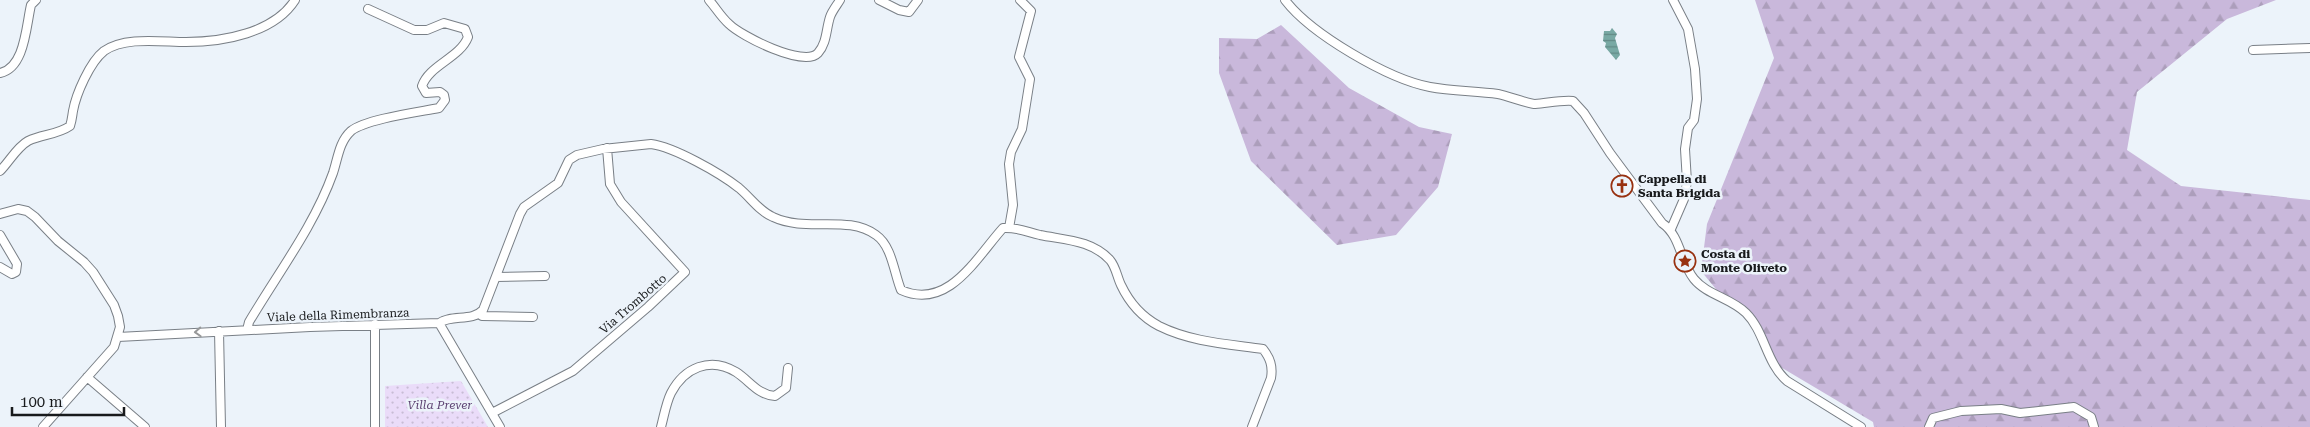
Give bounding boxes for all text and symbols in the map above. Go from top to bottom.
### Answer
place label: Cappella di Santa Brigida [1638,172,1720,200]
church icon: Cappella di Santa Brigida [1610,174,1634,198]
place label: Costa di Monte Oliveto [1701,247,1787,275]
place icon: Costa di Monte Oliveto [1673,249,1697,273]
street label: Via Trombotto [597,271,669,337]
street label: Viale della Rimembranza [267,305,410,324]
one-way arrow [193,327,201,338]
scale bar [12,384,125,416]
text: 100 m [20,393,63,411]
park label: Villa Prever [408,398,472,412]

